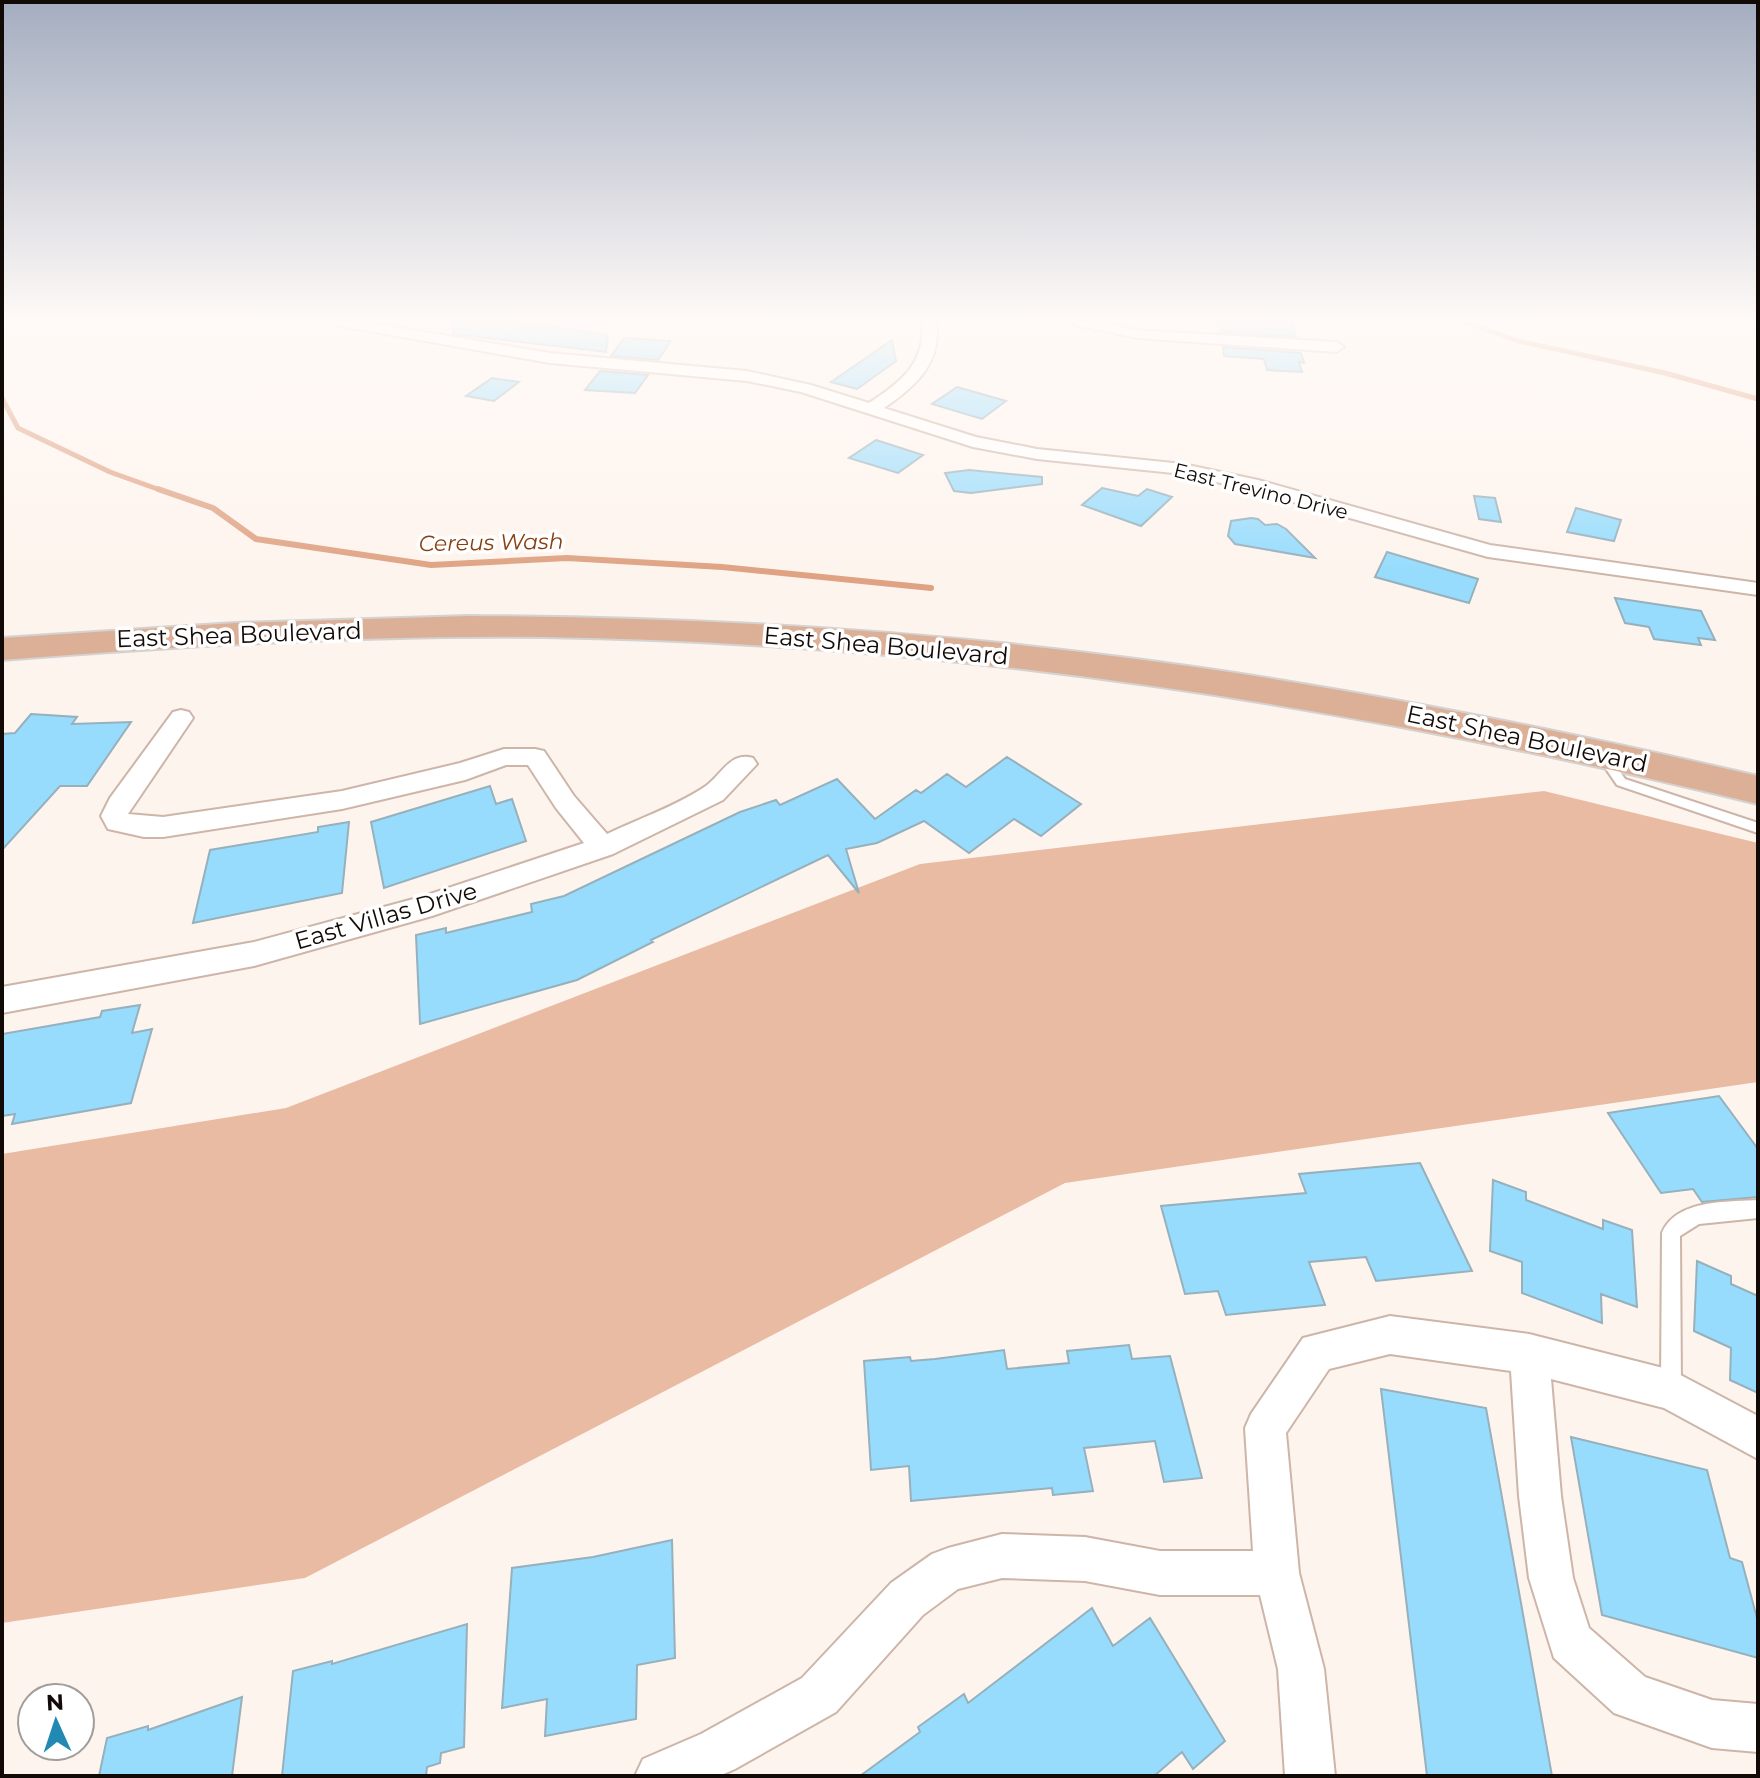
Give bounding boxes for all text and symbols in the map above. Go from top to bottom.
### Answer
street label: East Trevino Drive [1171,458,1351,524]
water label: Cereus Wash [418,528,564,557]
street label: East Shea Boulevard [116,616,362,653]
street label: East Shea Boulevard [762,620,1010,671]
street label: East Shea Boulevard [1404,699,1650,778]
street label: East Villas Drive [291,876,480,955]
north arrow [16,1682,96,1762]
text: N [45,1689,65,1716]

